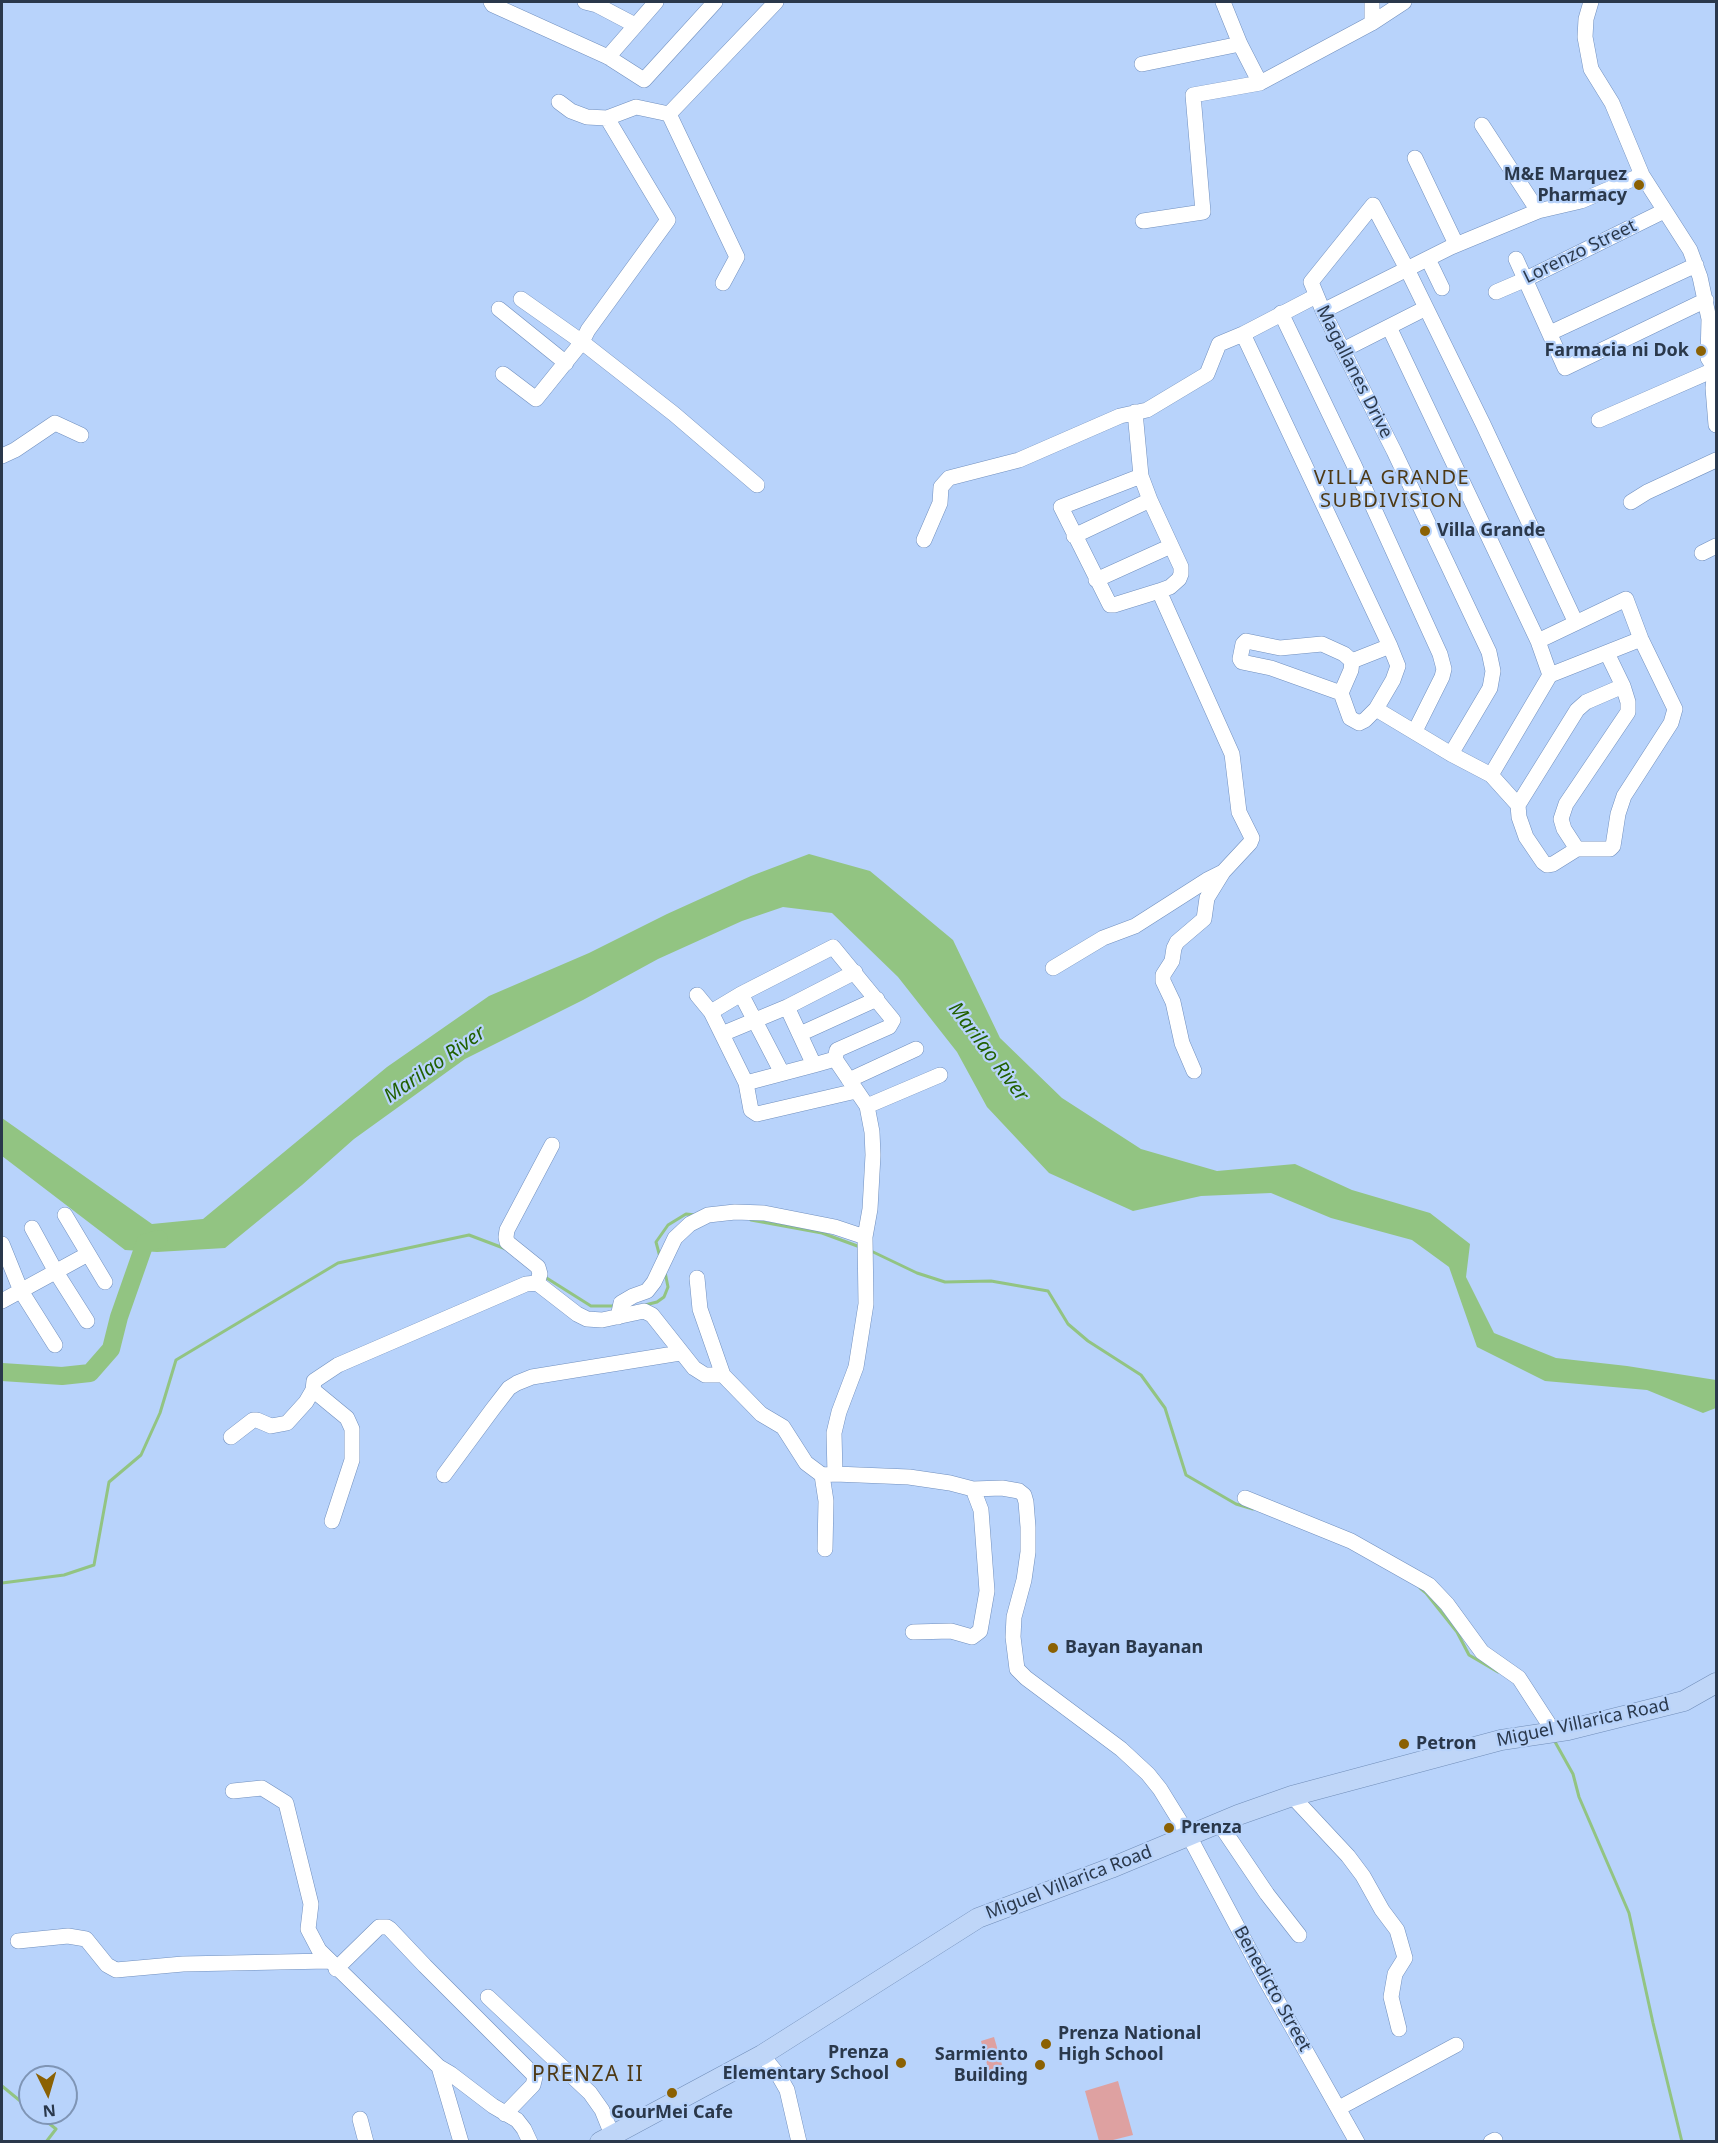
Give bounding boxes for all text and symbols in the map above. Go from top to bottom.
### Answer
place label: M&E Marquez Pharmacy [1504,164,1627,207]
marker: M&E Marquez Pharmacy [1632,178,1646,192]
street label: Lorenzo Street [1520,215,1640,289]
street label: Magallanes Drive [1311,302,1397,442]
place label: Farmacia ni Dok [1544,340,1689,362]
marker: Farmacia ni Dok [1694,344,1708,358]
district label: VILLA GRANDE SUBDIVISION [1314,466,1470,513]
place label: Villa Grande [1437,520,1546,542]
marker: Villa Grande [1418,524,1432,538]
water label: Marilao River [943,998,1033,1106]
water label: Marilao River [380,1021,490,1109]
place label: Bayan Bayanan [1065,1637,1203,1659]
marker: Bayan Bayanan [1046,1641,1060,1655]
street label: Miguel Villarica Road [1495,1694,1671,1752]
place label: Petron [1416,1733,1476,1755]
marker: Petron [1397,1737,1411,1751]
place label: Prenza [1181,1817,1242,1839]
marker: Prenza [1162,1821,1176,1835]
street label: Miguel Villarica Road [983,1841,1155,1925]
street label: Benedicto Street [1229,1923,1315,2055]
place label: Prenza National High School [1058,2023,1201,2066]
marker: Prenza National High School [1039,2037,1053,2051]
place label: Prenza Elementary School [722,2042,889,2084]
place label: Sarmiento Building [935,2044,1028,2086]
marker: Prenza Elementary School [894,2056,908,2070]
marker: Sarmiento Building [1033,2058,1047,2072]
district label: PRENZA II [532,2062,644,2088]
north arrow [18,2065,78,2125]
marker: GourMei Cafe [665,2086,679,2100]
text: N [42,2099,57,2122]
place label: GourMei Cafe [611,2102,733,2124]

